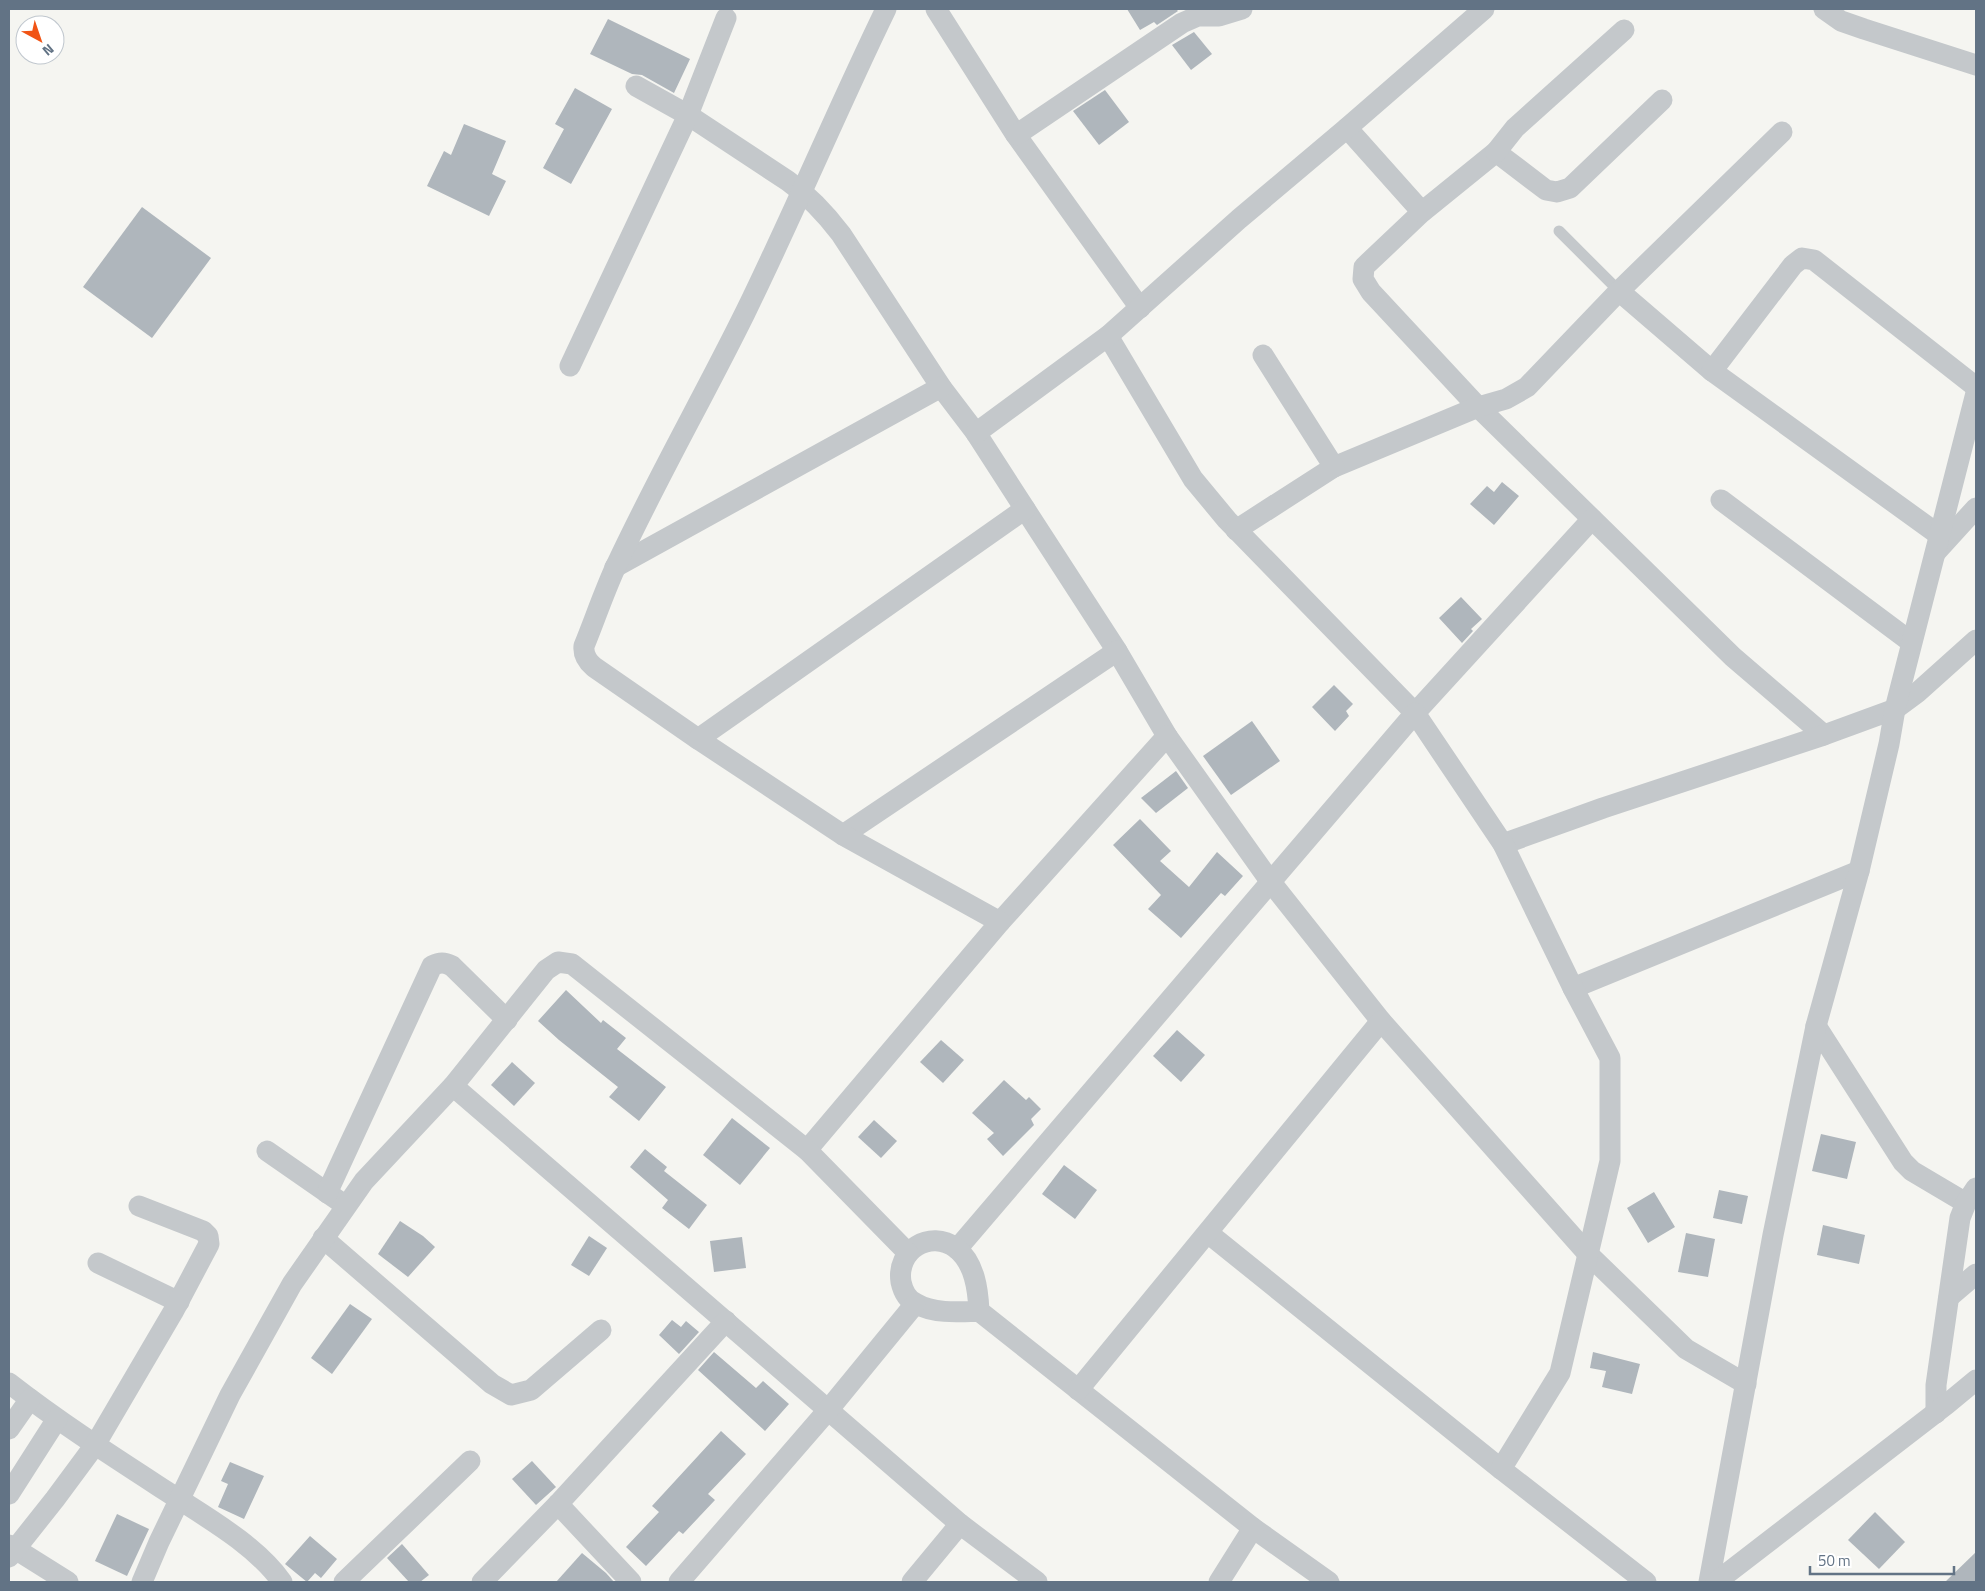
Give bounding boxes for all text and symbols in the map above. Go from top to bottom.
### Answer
north arrow [15,15,65,65]
text: N [38,39,59,62]
scale bar [1810,1544,1954,1576]
text: 50 m [1818,1549,1851,1572]

